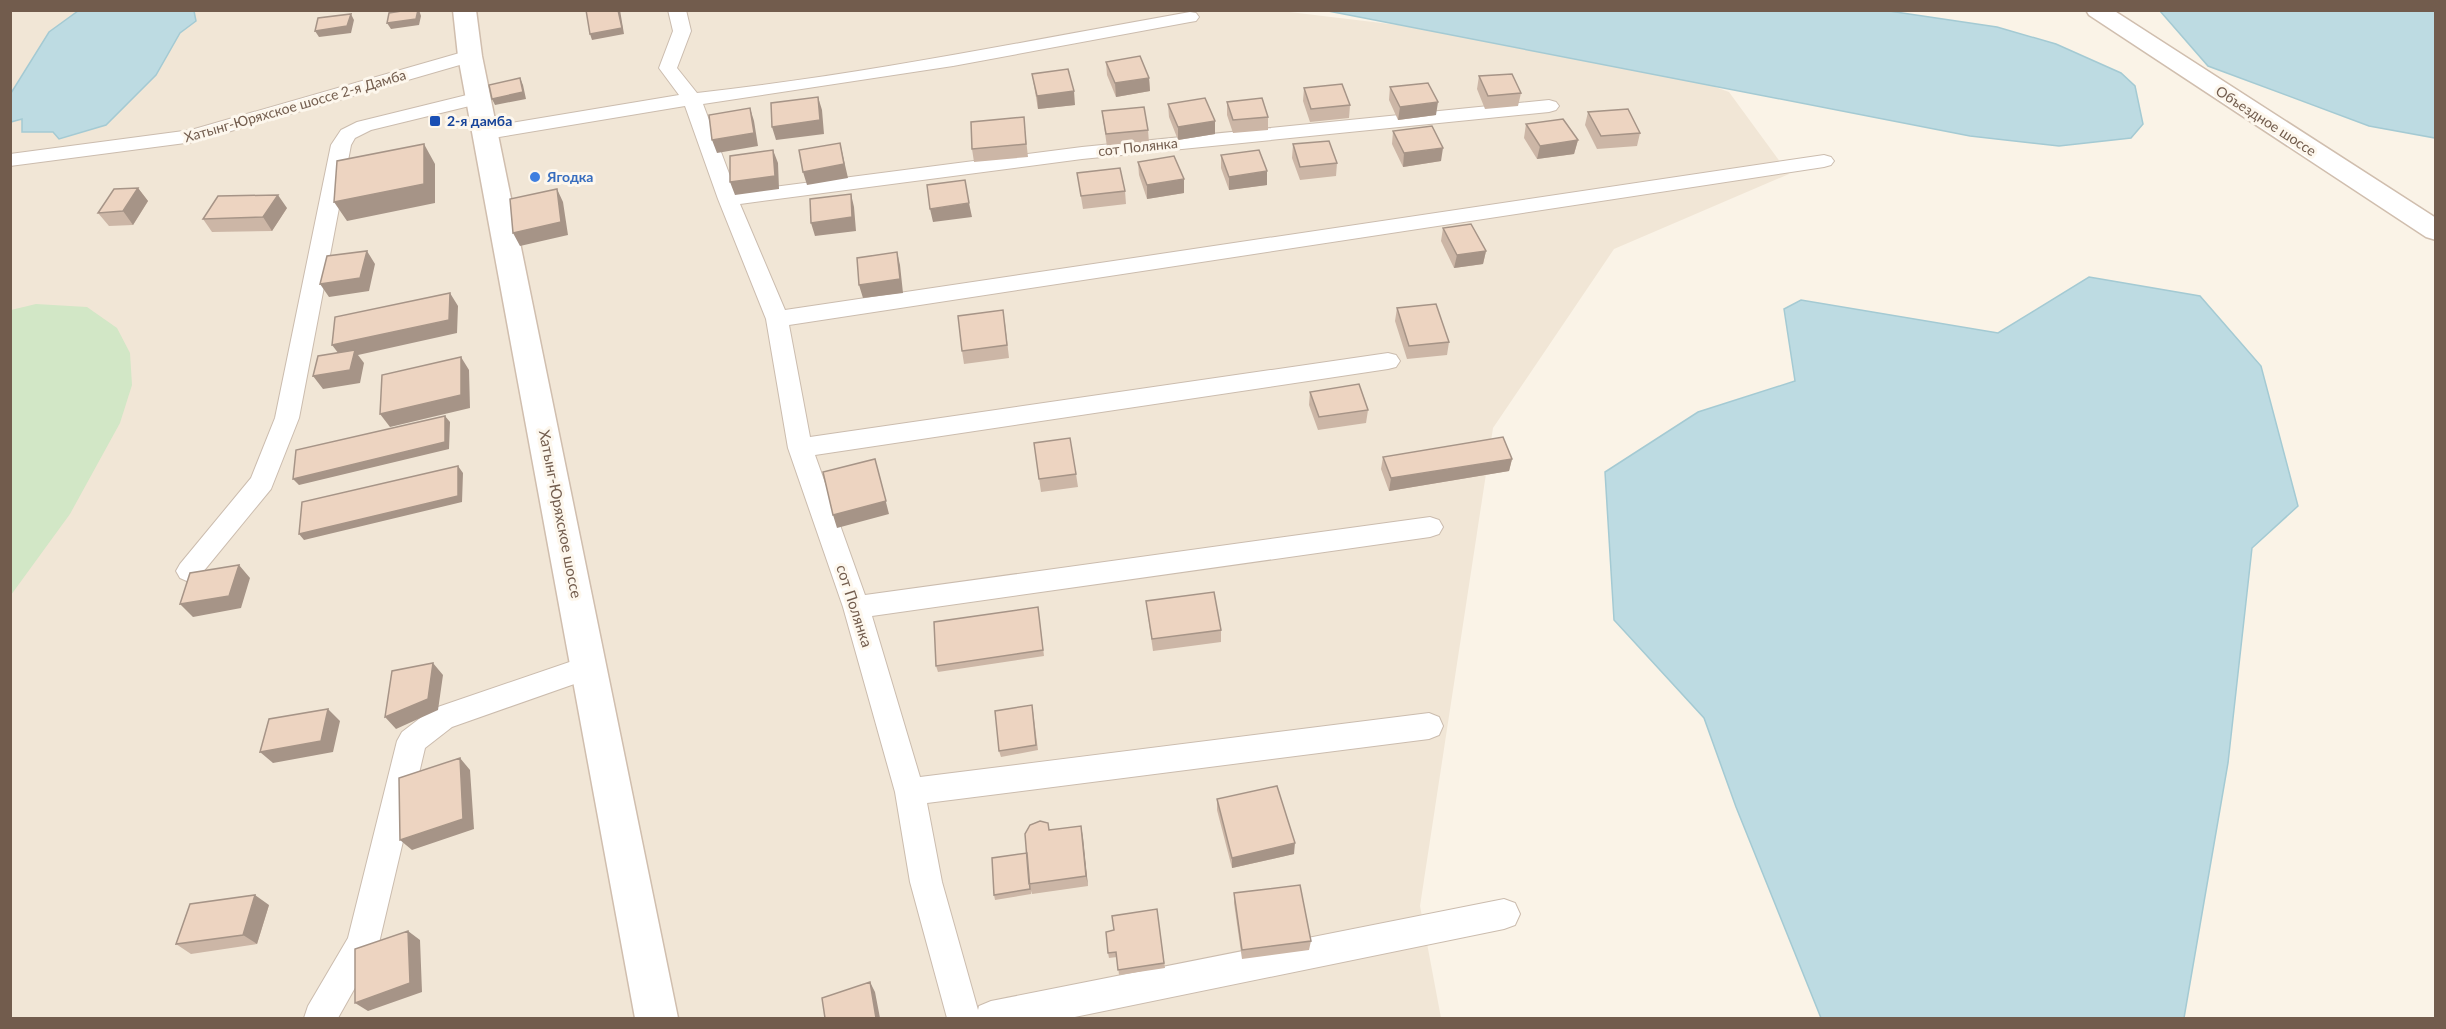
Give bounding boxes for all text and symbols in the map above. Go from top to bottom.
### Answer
street label: Хатынг-Юряхское шоссе 2-я Дамба [182,66,408,145]
street label: Объездное шоссе [2213,82,2320,159]
place label: 2-я дамба [447,112,512,129]
marker: 2-я дамба [428,114,442,128]
street label: сот Полянка [1097,134,1179,159]
place label: Ягодка [546,168,593,185]
marker: Ягодка [528,170,542,184]
street label: Хатынг-Юряхское шоссе [536,428,586,600]
street label: сот Полянка [833,562,877,649]

